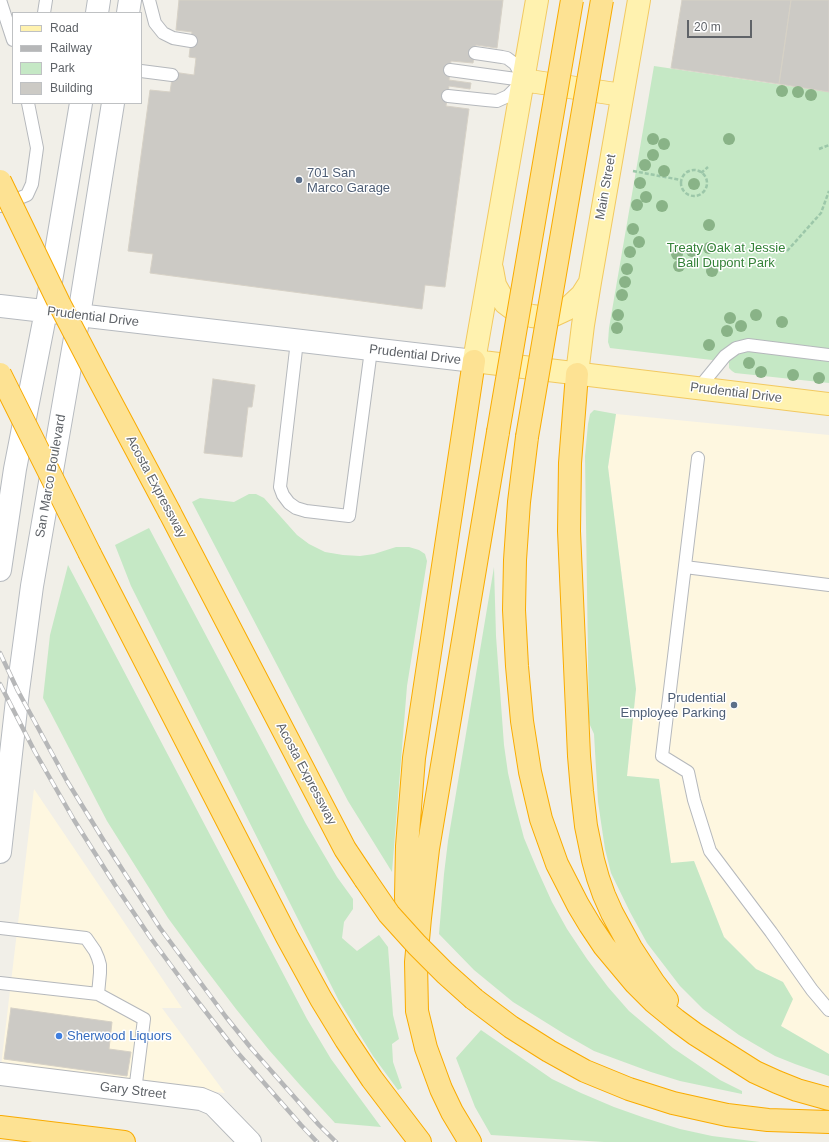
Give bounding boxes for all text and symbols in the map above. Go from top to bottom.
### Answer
legend [12,12,142,104]
scale bar [689,12,754,38]
text: 20 m [694,20,721,34]
text: Road [50,21,79,35]
text: Railway [50,41,92,55]
text: Park [50,61,75,75]
text: Building [50,81,93,95]
street label: Main Street [593,153,619,221]
place label: 701 San Marco Garage [307,165,390,196]
marker: 701 San Marco Garage [294,175,304,185]
park label: Treaty Oak at Jessie Ball Dupont Park [667,240,785,271]
street label: Prudential Drive [46,304,140,330]
street label: Prudential Drive [368,342,462,368]
street label: Prudential Drive [689,380,783,406]
street label: San Marco Boulevard [32,413,70,539]
street label: Acosta Expressway [122,433,190,541]
place label: Prudential Employee Parking [621,690,726,721]
marker: Prudential Employee Parking [729,700,739,710]
street label: Acosta Expressway [272,720,340,828]
place label: Sherwood Liquors [67,1028,172,1044]
marker: Sherwood Liquors [54,1031,64,1041]
street label: Gary Street [99,1079,167,1103]

